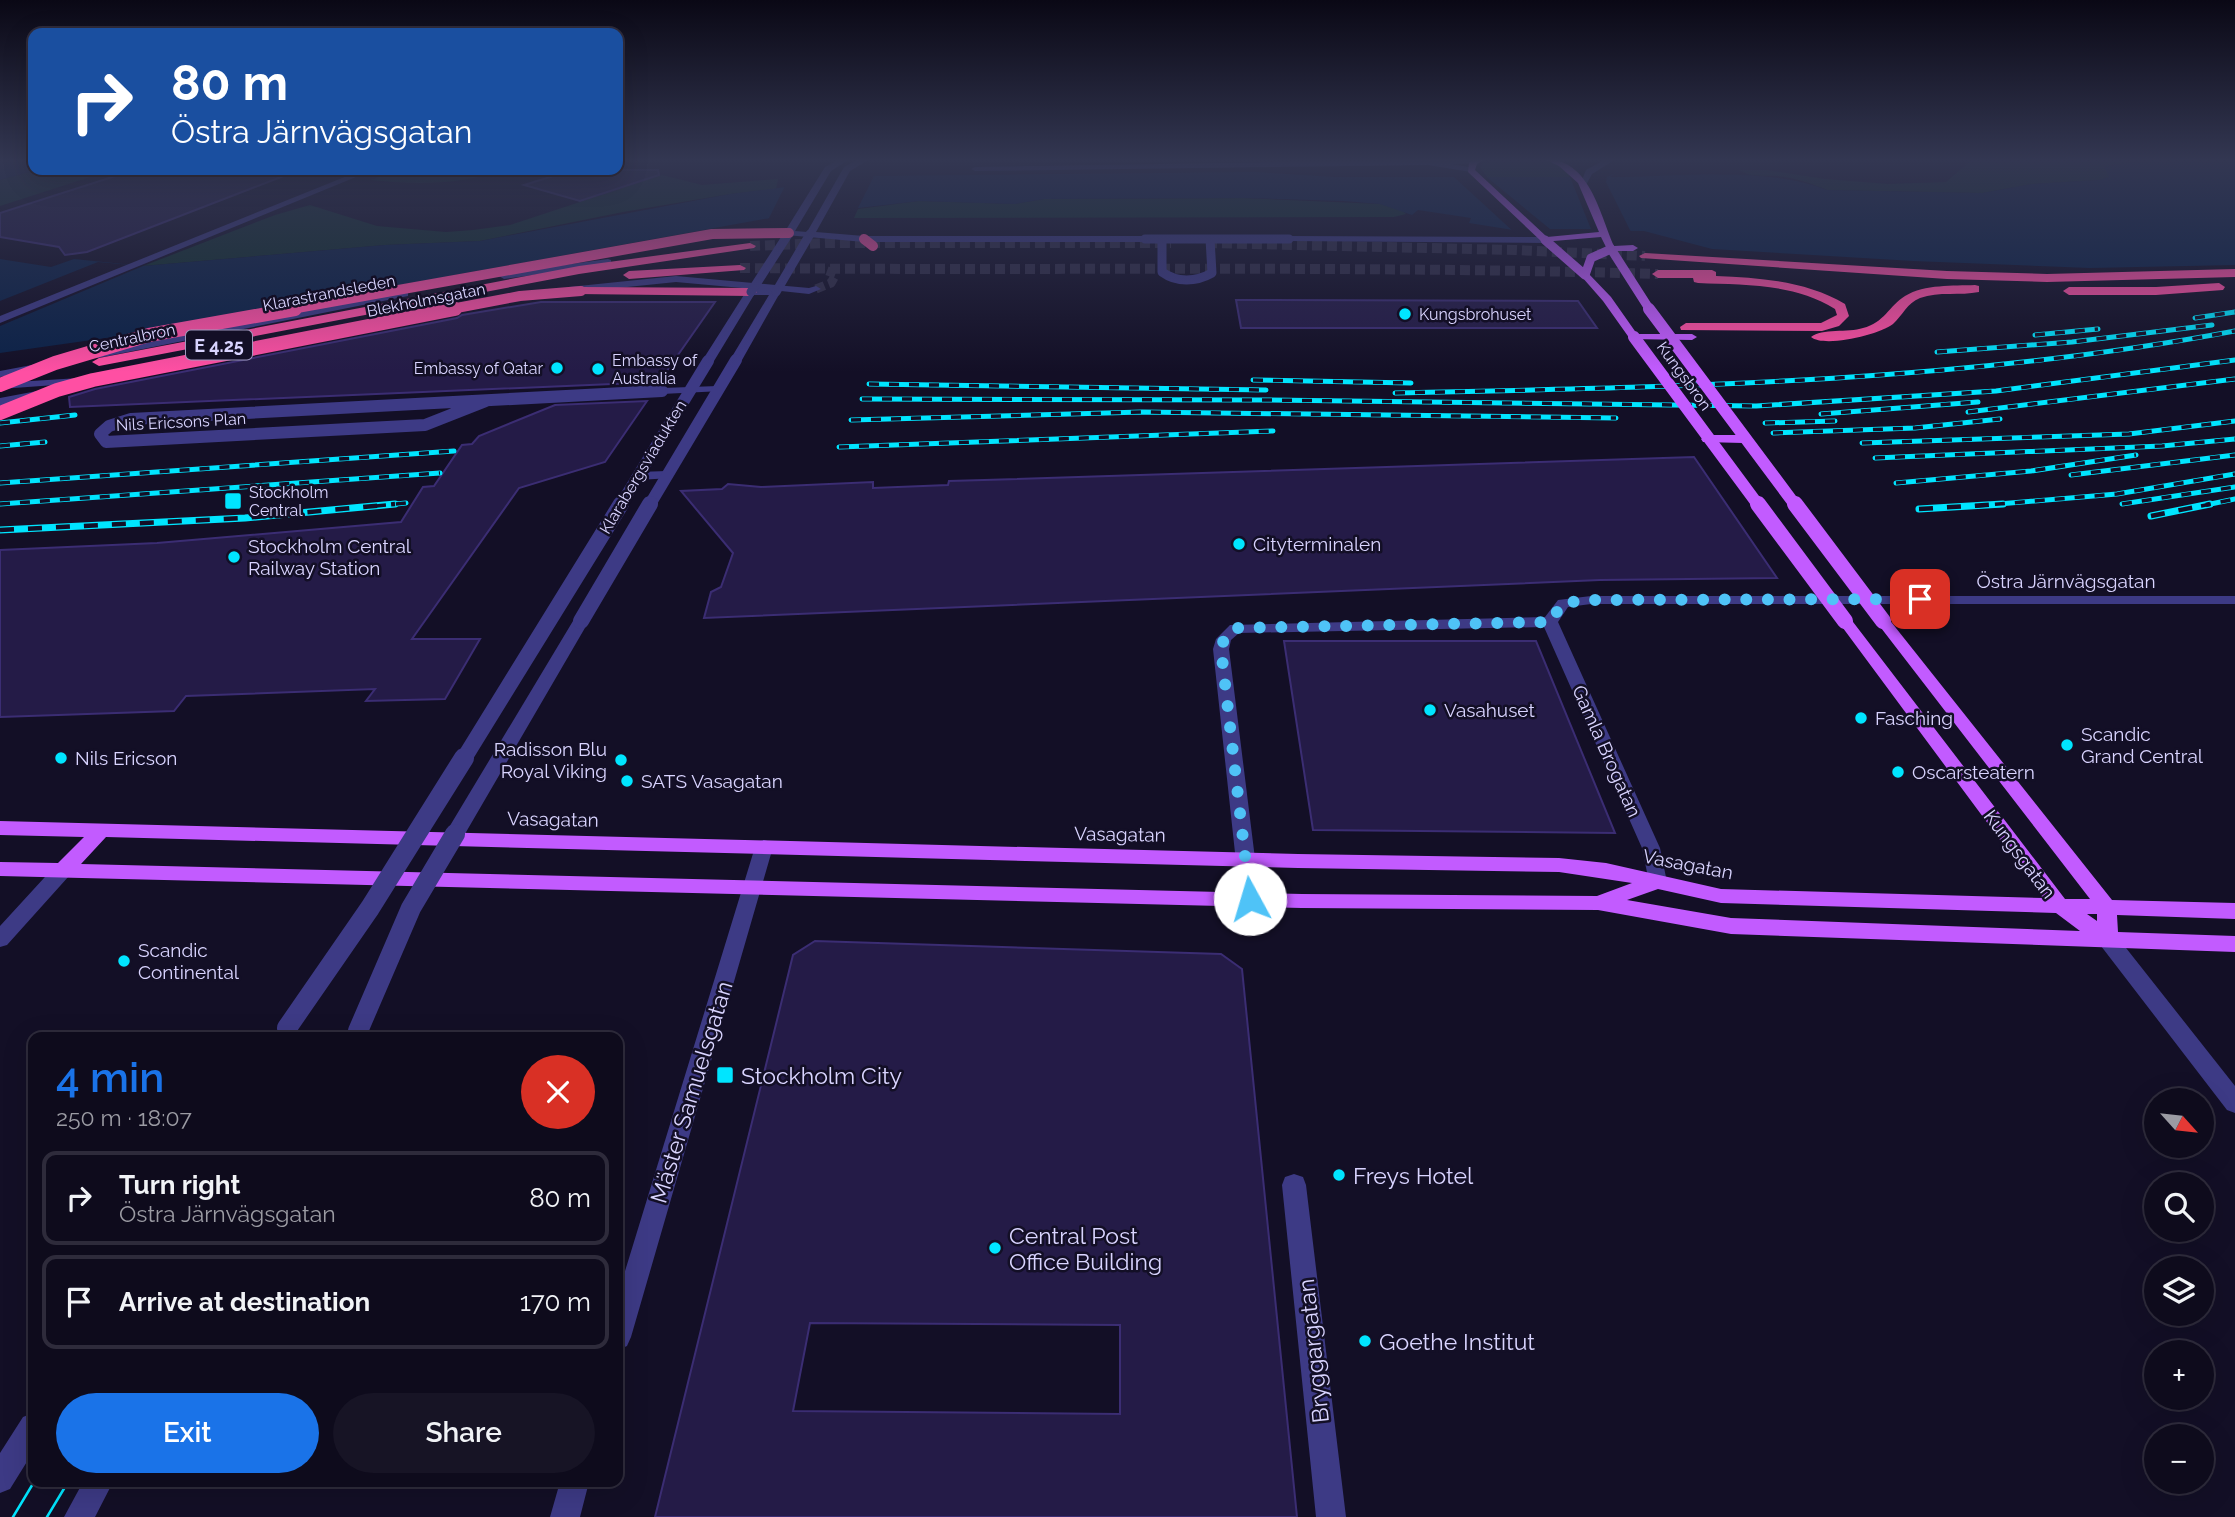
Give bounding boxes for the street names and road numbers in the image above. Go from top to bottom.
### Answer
street label: Klarastrandsleden [261,271,397,315]
street label: Blekholmsgatan [365,279,487,321]
street label: Centralbron [87,320,177,356]
road number: E 4.25 [186,330,252,360]
street label: Kungsbron [1653,338,1715,414]
street label: Klarabergsviadukten [596,397,690,537]
street label: Nils Ericsons Plan [115,409,247,435]
street label: Östra Järnvägsgatan [1977,570,2155,592]
street label: Gamla Brogatan [1568,682,1646,820]
street label: Kungsgatan [1980,805,2060,903]
street label: Vasagatan [507,807,599,831]
street label: Vasagatan [1074,822,1166,846]
street label: Vasagatan [1641,844,1735,884]
street label: Mäster Samuelsgatan [644,978,738,1206]
street label: Bryggargatan [1292,1278,1334,1424]

